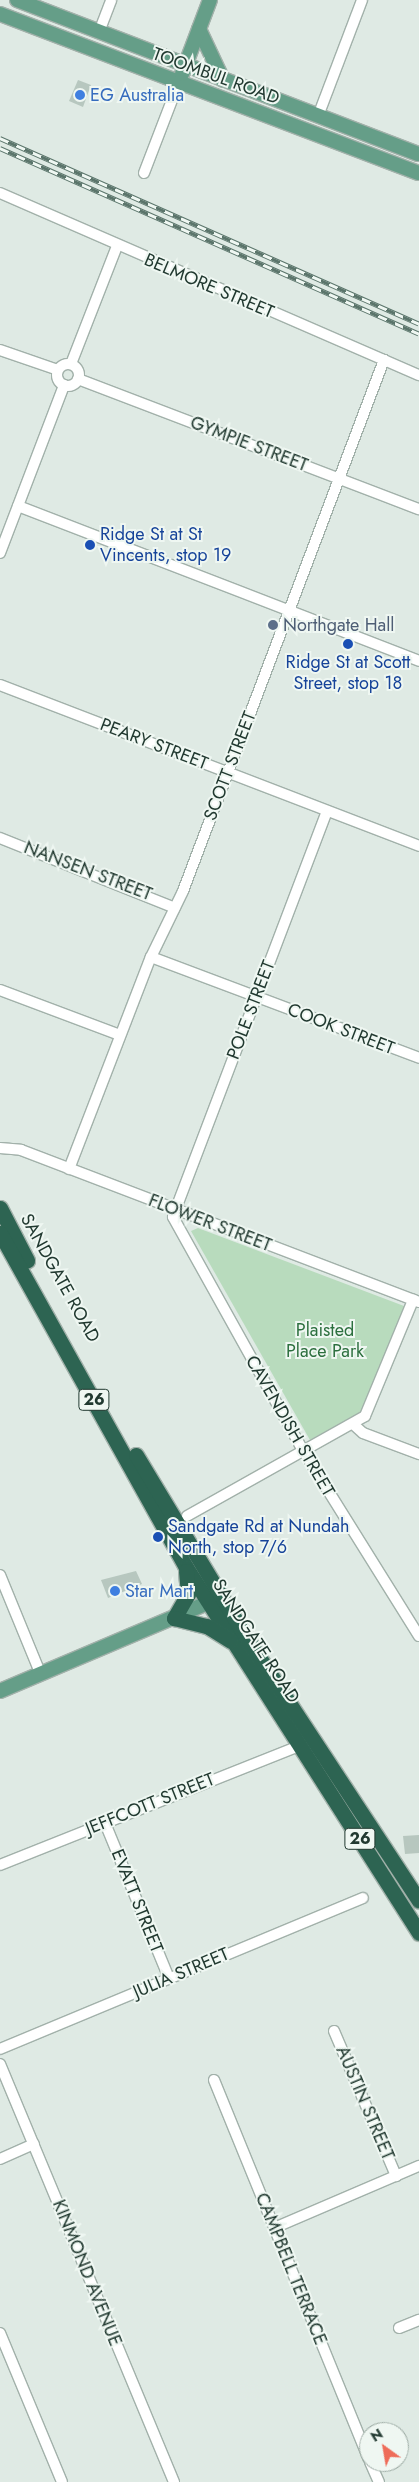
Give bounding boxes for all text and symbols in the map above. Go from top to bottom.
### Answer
street label: TOOMBUL ROAD [150,43,282,109]
place label: EG Australia [90,84,184,106]
marker: EG Australia [74,89,86,101]
street label: BELMORE STREET [141,249,277,323]
street label: GYMPIE STREET [187,412,311,476]
place label: Ridge St at St Vincents, stop 19 [100,524,231,566]
marker: Ridge St at St Vincents, stop 19 [84,539,96,551]
place label: Northgate Hall [283,614,394,636]
marker: Northgate Hall [267,619,279,631]
marker: Ridge St at Scott Street, stop 18 [342,638,354,650]
place label: Ridge St at Scott Street, stop 18 [286,652,410,694]
street label: SCOTT STREET [199,708,261,824]
street label: PEARY STREET [97,714,211,774]
street label: NANSEN STREET [21,837,155,905]
street label: POLE STREET [222,958,280,1062]
street label: COOK STREET [284,999,398,1059]
street label: FLOWER STREET [145,1190,275,1256]
street label: SANDGATE ROAD [16,1210,104,1346]
park label: Plaisted Place Park [286,1320,364,1362]
street label: CAVENDISH STREET [241,1352,339,1500]
road number: 26 [78,1386,110,1414]
place label: Sandgate Rd at Nundah North, stop 7/6 [168,1516,349,1558]
marker: Sandgate Rd at Nundah North, stop 7/6 [152,1531,164,1543]
street label: SANDGATE ROAD [208,1575,304,1707]
place label: Star Mart [125,1580,193,1602]
marker: Star Mart [109,1585,121,1597]
street label: JEFFCOTT STREET [82,1768,218,1840]
road number: 26 [344,1826,376,1852]
street label: EVATT STREET [106,1846,168,1956]
street label: JULIA STREET [130,1943,232,2003]
street label: AUSTIN STREET [331,2043,399,2163]
street label: CAMPBELL TERRACE [251,2190,331,2348]
street label: KINMOND AVENUE [48,2197,126,2349]
north arrow [359,2422,409,2472]
text: N [367,2424,387,2447]

